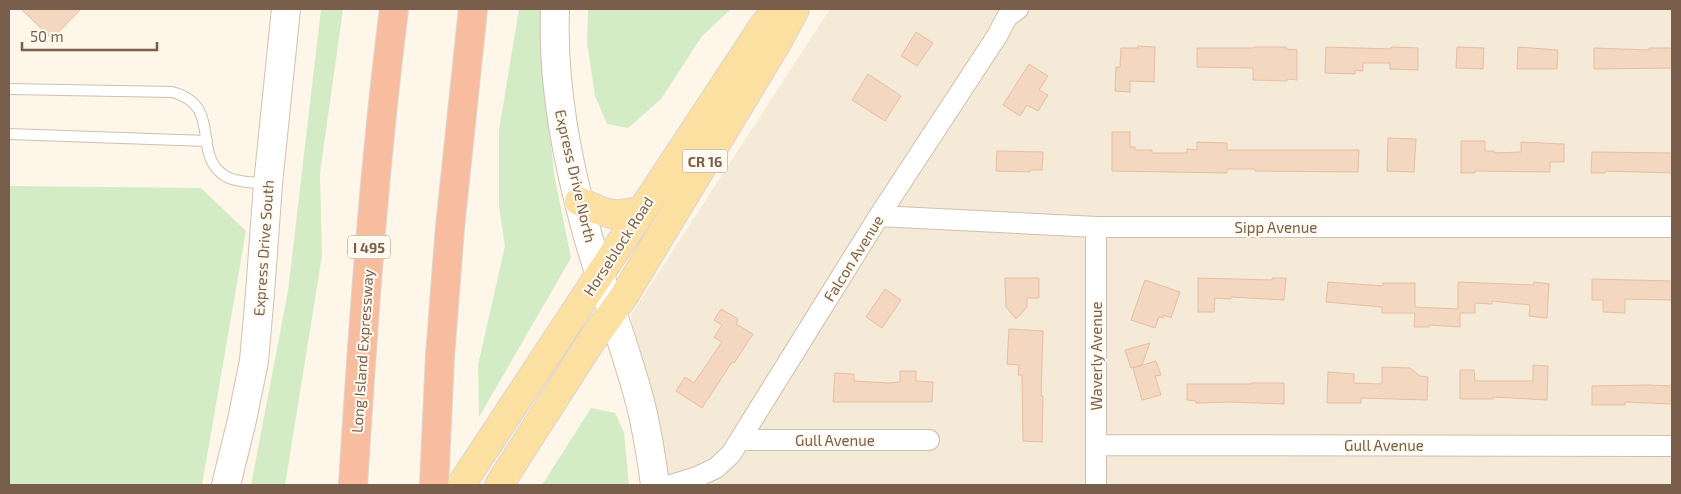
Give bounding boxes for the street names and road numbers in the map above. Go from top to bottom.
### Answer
street label: Express Drive North [552,108,600,244]
road number: CR 16 [682,150,728,172]
street label: Express Drive South [249,179,277,317]
street label: Horseblock Road [579,193,657,299]
street label: Falcon Avenue [819,212,887,304]
street label: Sipp Avenue [1235,218,1317,236]
road number: I 495 [348,236,390,258]
street label: Long Island Expressway [347,268,377,434]
street label: Waverly Avenue [1087,301,1105,411]
street label: Gull Avenue [795,431,875,449]
street label: Gull Avenue [1344,436,1424,454]

